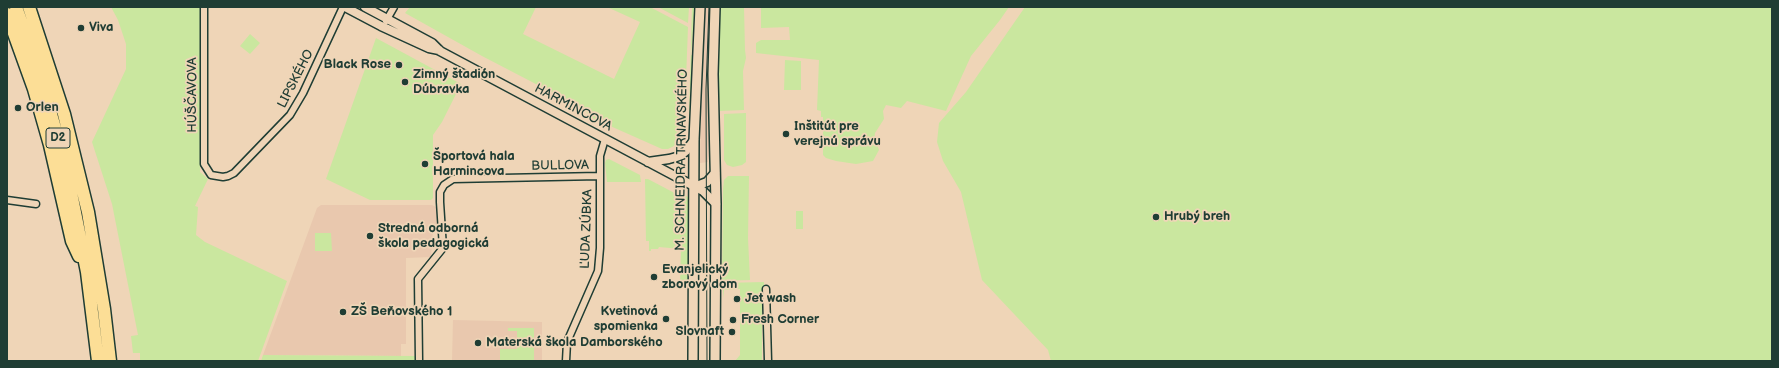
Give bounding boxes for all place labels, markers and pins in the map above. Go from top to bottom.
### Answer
place label: Viva [89,20,113,36]
marker: Viva [76,23,86,33]
place label: Black Rose [323,57,391,73]
marker: Black Rose [394,60,404,70]
place label: Zimný štadión Dúbravka [413,67,495,98]
marker: Zimný štadión Dúbravka [400,77,410,87]
place label: Orlen [26,100,59,116]
marker: Orlen [13,103,23,113]
place label: Inštitút pre verejnú správu [794,119,881,150]
marker: Inštitút pre verejnú správu [781,129,791,139]
place label: Športová hala Harmincova [433,149,515,180]
marker: Športová hala Harmincova [420,159,430,169]
place label: Hrubý breh [1164,209,1230,225]
marker: Hrubý breh [1151,212,1161,222]
place label: Stredná odborná škola pedagogická [378,221,489,252]
marker: Stredná odborná škola pedagogická [365,231,375,241]
place label: Evanjelický zborový dom [662,262,737,293]
marker: Evanjelický zborový dom [649,272,659,282]
place label: Jet wash [745,291,796,307]
marker: Jet wash [732,294,742,304]
place label: ZŠ Beňovského 1 [351,304,452,320]
place label: Kvetinová spomienka [594,304,658,335]
marker: ZŠ Beňovského 1 [338,307,348,317]
place label: Fresh Corner [741,312,819,328]
marker: Kvetinová spomienka [661,314,671,324]
marker: Fresh Corner [728,315,738,325]
place label: Slovnaft [676,324,724,340]
marker: Slovnaft [727,327,737,337]
place label: Materská škola Damborského [486,335,663,351]
marker: Materská škola Damborského [473,338,483,348]

